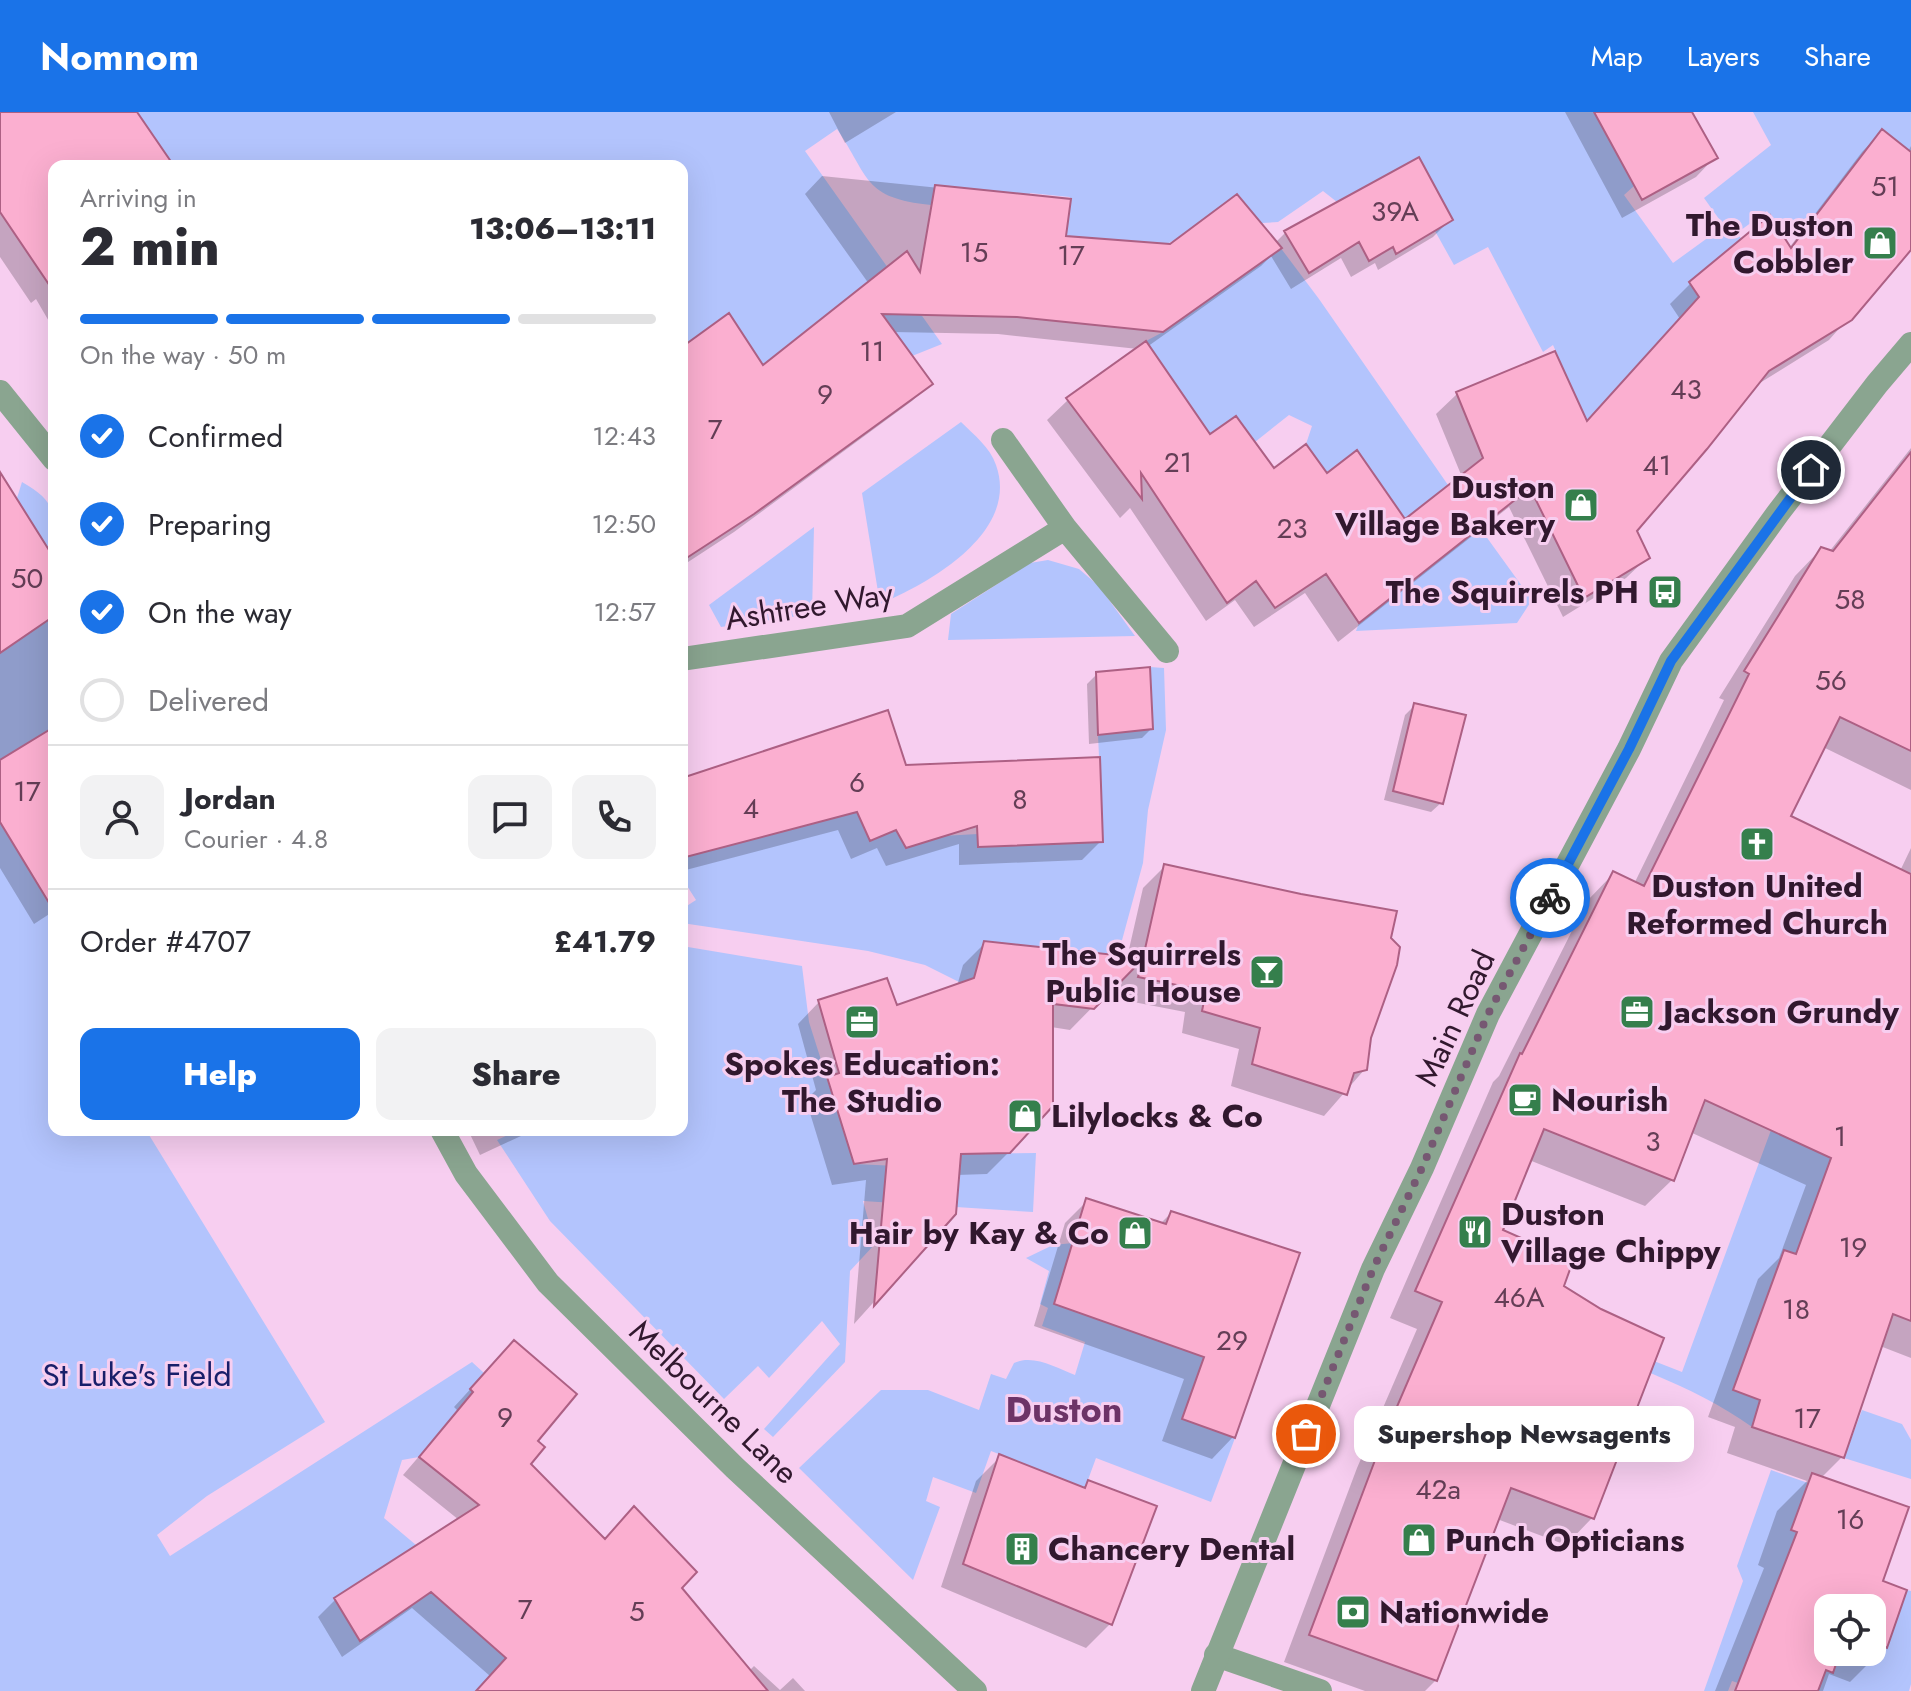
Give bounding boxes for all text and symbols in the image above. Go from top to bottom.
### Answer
text: Nomnom [40,29,199,84]
text: Map [1591,36,1643,77]
text: Layers [1687,36,1760,77]
text: Share [1804,36,1871,77]
house number: 51 [1871,166,1899,207]
text: Arriving in [80,179,197,217]
house number: 39A [1371,191,1419,232]
place label: The Duston Cobbler [1686,202,1854,285]
text: 13:06–13:11 [469,207,656,250]
text: 2 min [80,209,220,285]
shop icon: The Duston Cobbler [1861,224,1899,262]
house number: 15 [960,232,988,273]
house number: 17 [1057,235,1085,276]
house number: 11 [859,331,885,372]
text: On the way · 50 m [80,336,286,374]
house number: 43 [1670,369,1702,410]
house number: 9 [817,374,833,415]
house number: 7 [708,409,723,450]
icon: check [80,414,124,458]
text: Confirmed [148,415,283,458]
text: 12:43 [592,417,656,455]
pin [1777,436,1845,504]
house number: 21 [1164,442,1192,483]
house number: 41 [1643,445,1671,486]
icon: home [1789,448,1833,492]
place label: Duston Village Bakery [1334,464,1555,547]
shop icon: Duston Village Bakery [1562,486,1600,524]
icon: check [80,502,124,546]
text: Preparing [148,503,272,546]
text: 12:50 [591,505,656,543]
house number: 23 [1276,508,1308,549]
house number: 50 [11,558,43,599]
place label: The Squirrels PH [1386,569,1639,615]
street label: Ashtree Way [722,570,897,642]
bus stop icon: The Squirrels PH [1646,573,1684,611]
house number: 58 [1834,579,1866,620]
icon: check [80,590,124,634]
text: On the way [148,591,292,634]
text: 12:57 [593,593,656,631]
house number: 56 [1815,660,1847,701]
text: Delivered [148,679,269,722]
house number: 6 [849,762,865,803]
house number: 17 [13,771,41,812]
button: person [80,775,164,859]
button: chat [468,775,552,859]
button: phone [572,775,656,859]
text: Jordan [184,777,276,820]
house number: 8 [1012,779,1028,820]
house number: 4 [743,788,759,829]
text: Courier · 4.8 [184,820,328,858]
church icon: Duston United Reformed Church [1738,825,1776,863]
courier [1510,858,1590,938]
place label: Duston United Reformed Church [1626,863,1888,946]
icon: bike [1528,876,1572,920]
text: Order #4707 [80,920,251,963]
text: £41.79 [554,920,656,963]
place label: The Squirrels Public House [1043,931,1241,1014]
street label: Main Road [1404,943,1506,1093]
bar icon: The Squirrels Public House [1248,953,1286,991]
place label: Jackson Grundy [1657,989,1899,1035]
office icon: Jackson Grundy [1618,993,1656,1031]
office icon: Spokes Education: The Studio [843,1003,881,1041]
button: Help [80,1028,360,1120]
button: Share [376,1028,656,1120]
place label: Spokes Education: The Studio [724,1041,1000,1124]
place label: Nourish [1551,1077,1668,1123]
cafe icon: Nourish [1506,1081,1544,1119]
place label: Lilylocks & Co [1051,1093,1263,1139]
shop icon: Lilylocks & Co [1006,1097,1044,1135]
house number: 1 [1834,1116,1846,1157]
house number: 3 [1645,1121,1661,1162]
place label: Duston Village Chippy [1500,1191,1721,1274]
place label: Hair by Kay & Co [849,1210,1109,1256]
restaurant icon: Duston Village Chippy [1456,1213,1494,1251]
shop icon: Hair by Kay & Co [1116,1214,1154,1252]
house number: 19 [1839,1227,1867,1268]
house number: 46A [1494,1277,1545,1318]
house number: 18 [1782,1289,1810,1330]
street label: Melbourne Lane [619,1309,809,1495]
house number: 29 [1216,1320,1248,1361]
park label: St Luke's Field [42,1352,232,1398]
district label: Duston [1006,1383,1122,1435]
house number: 9 [497,1397,513,1438]
house number: 17 [1793,1398,1821,1439]
pin [1272,1400,1340,1468]
callout: Supershop Newsagents [1354,1406,1694,1462]
icon: bag [1284,1412,1328,1456]
text: Supershop Newsagents [1377,1415,1671,1453]
house number: 42a [1415,1469,1461,1510]
house number: 16 [1836,1499,1864,1540]
place label: Punch Opticians [1445,1517,1685,1563]
shop icon: Punch Opticians [1400,1521,1438,1559]
place label: Chancery Dental [1048,1526,1295,1572]
building icon: Chancery Dental [1003,1530,1041,1568]
house number: 7 [518,1589,533,1630]
place label: Nationwide [1379,1589,1549,1635]
house number: 5 [629,1591,645,1632]
bank icon: Nationwide [1334,1593,1372,1631]
map controls [1814,1594,1886,1666]
button: locate [1814,1594,1886,1666]

